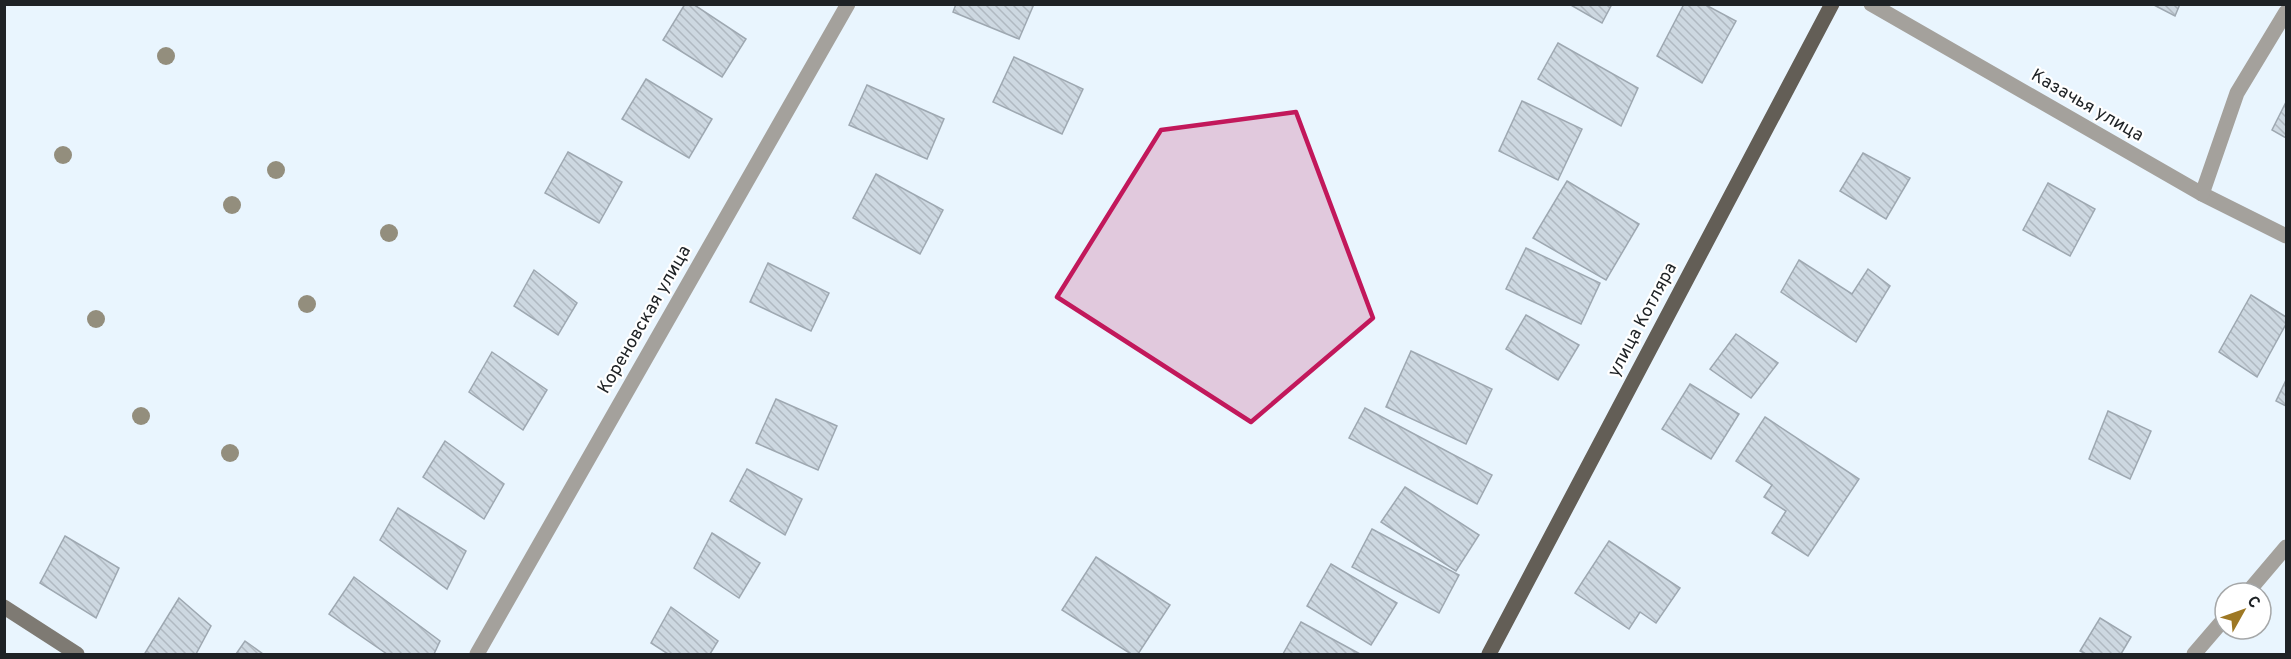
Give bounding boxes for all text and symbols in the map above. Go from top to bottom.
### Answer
street label: Казачья улица [2027,64,2147,148]
street label: Кореновская улица [593,242,697,398]
street label: улица Котляра [1603,259,1683,381]
north arrow [2213,581,2273,641]
text: С [2242,592,2264,613]

